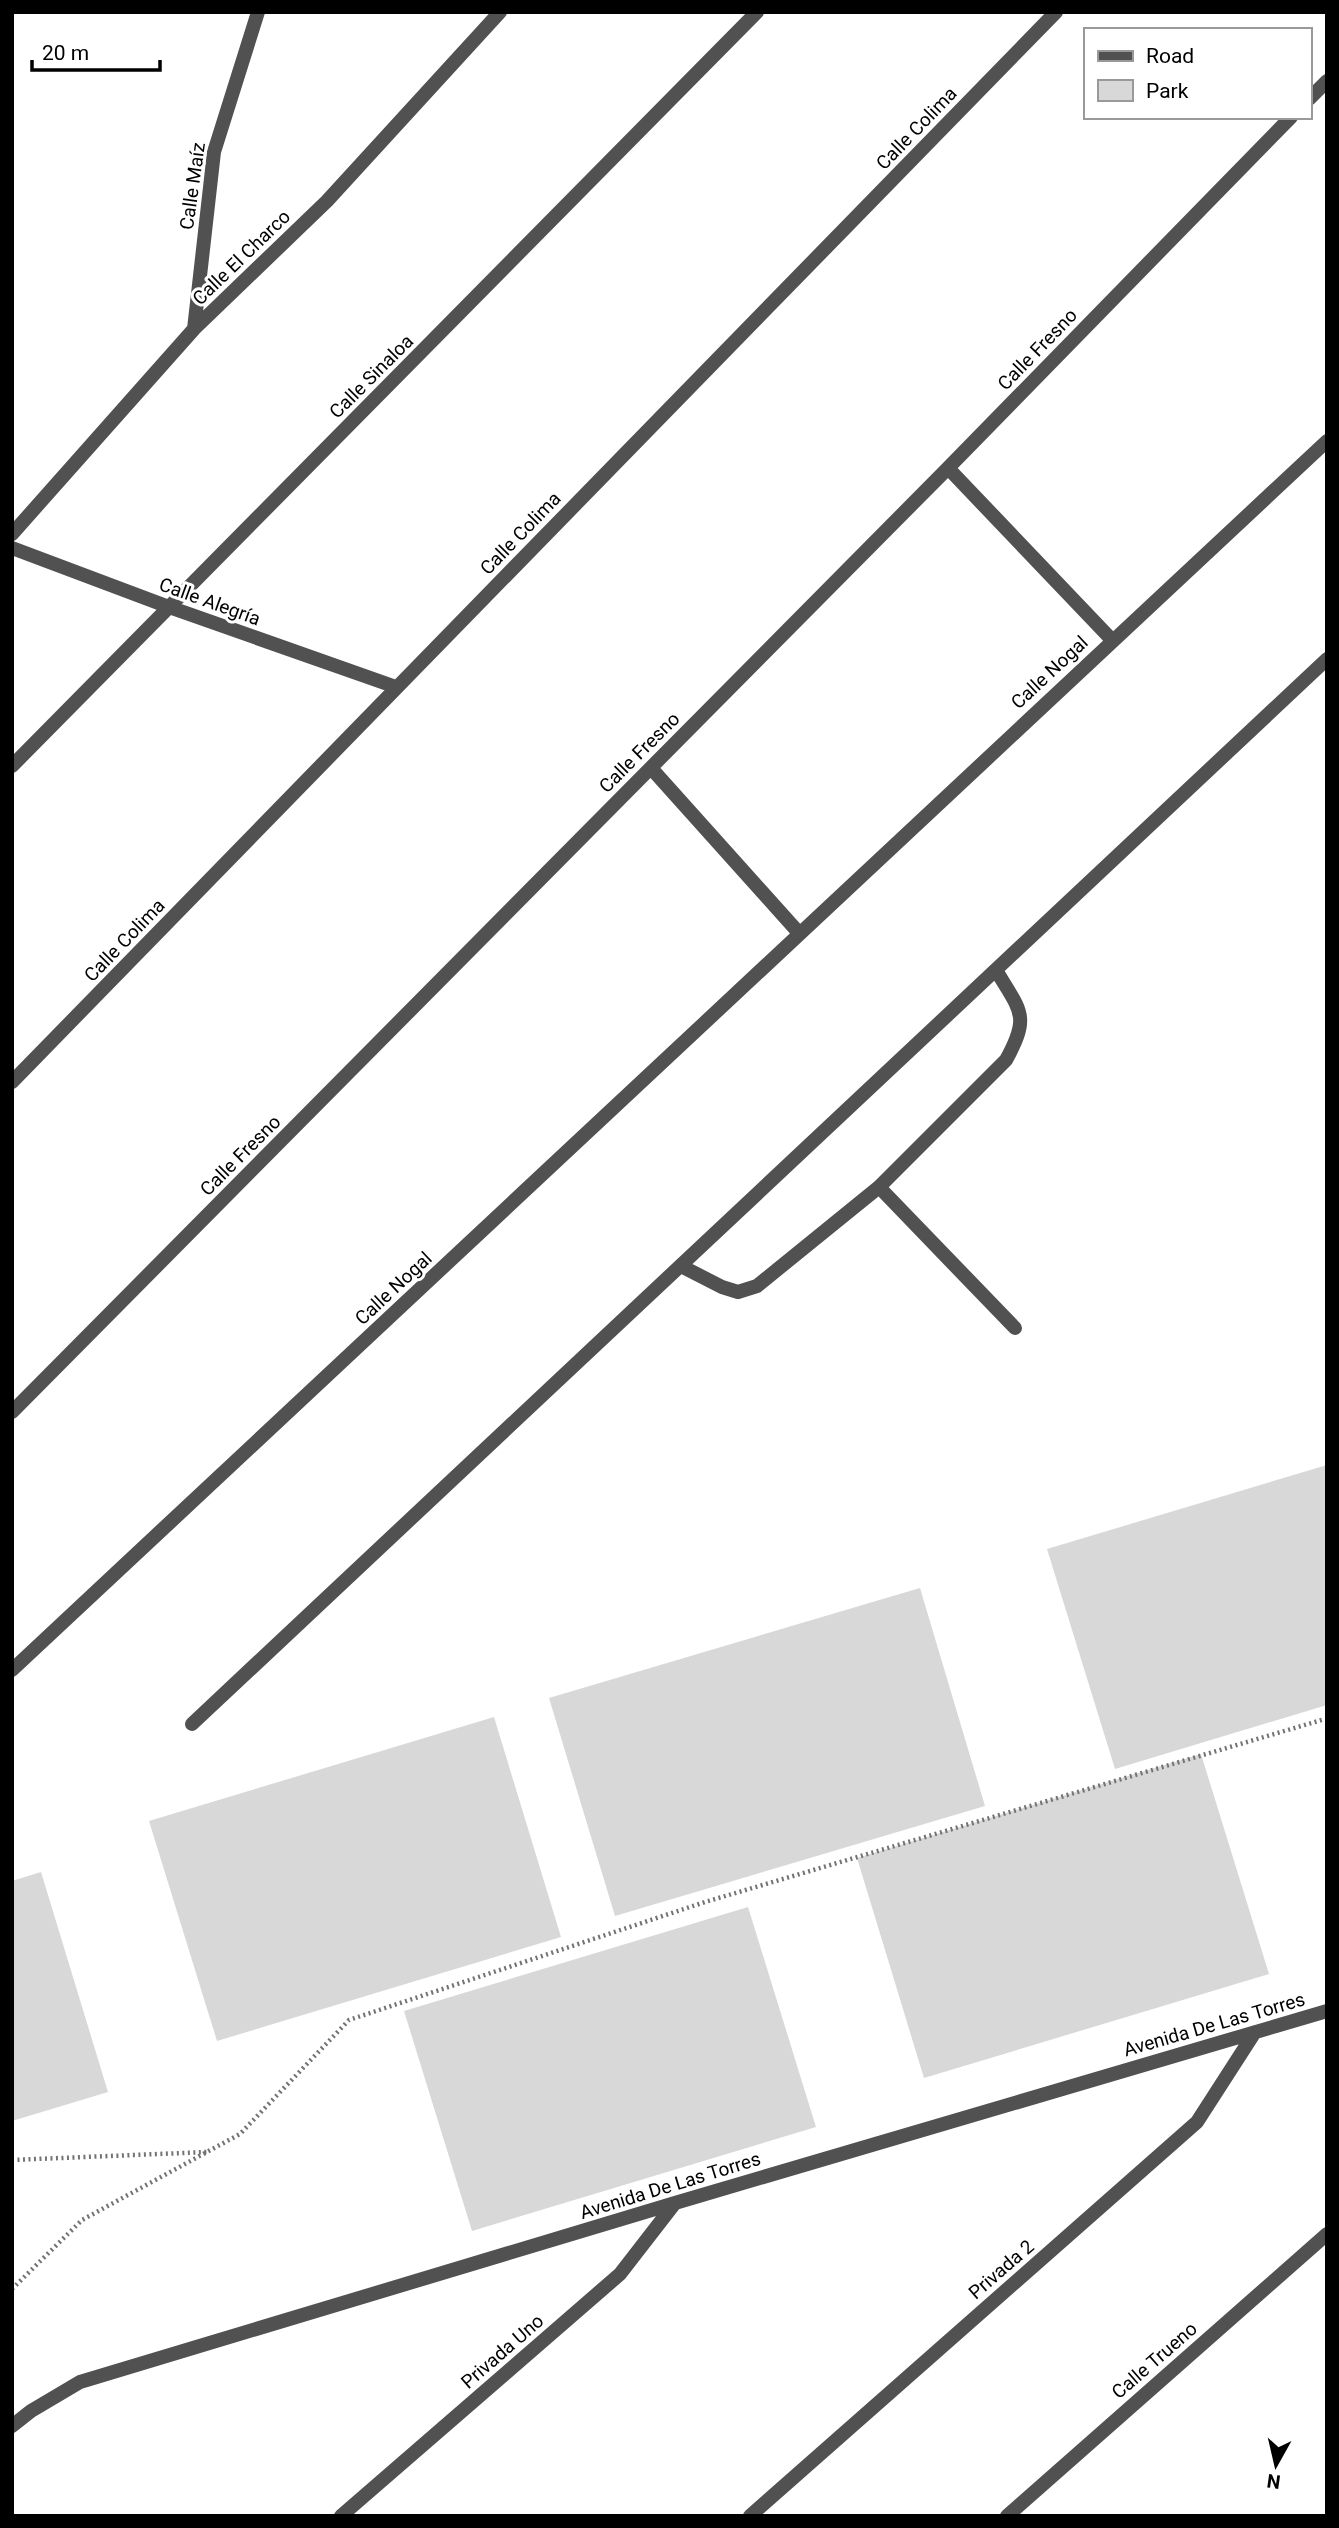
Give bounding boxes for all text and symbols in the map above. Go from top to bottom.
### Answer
scale bar [32,28,159,72]
legend [1084,28,1311,119]
text: 20 m [42,41,89,65]
text: Road [1146,44,1194,68]
text: Park [1146,79,1189,103]
street label: Calle Colima [871,82,962,175]
street label: Calle Maíz [175,141,210,231]
street label: Calle El Charco [188,205,295,310]
street label: Calle Fresno [993,304,1082,395]
street label: Calle Sinaloa [325,330,418,423]
street label: Calle Colima [475,487,566,580]
street label: Calle Alegría [156,573,264,630]
street label: Calle Nogal [1006,631,1093,714]
street label: Calle Fresno [594,707,684,797]
street label: Calle Colima [79,894,170,987]
street label: Calle Fresno [195,1110,285,1200]
street label: Calle Nogal [350,1247,437,1330]
street label: Avenida De Las Torres [1121,1988,1308,2061]
street label: Avenida De Las Torres [577,2147,763,2224]
street label: Privada 2 [964,2235,1039,2304]
street label: Privada Uno [456,2309,548,2393]
street label: Calle Trueno [1107,2317,1202,2404]
north arrow [1241,2430,1311,2500]
text: N [1265,2469,1282,2494]

